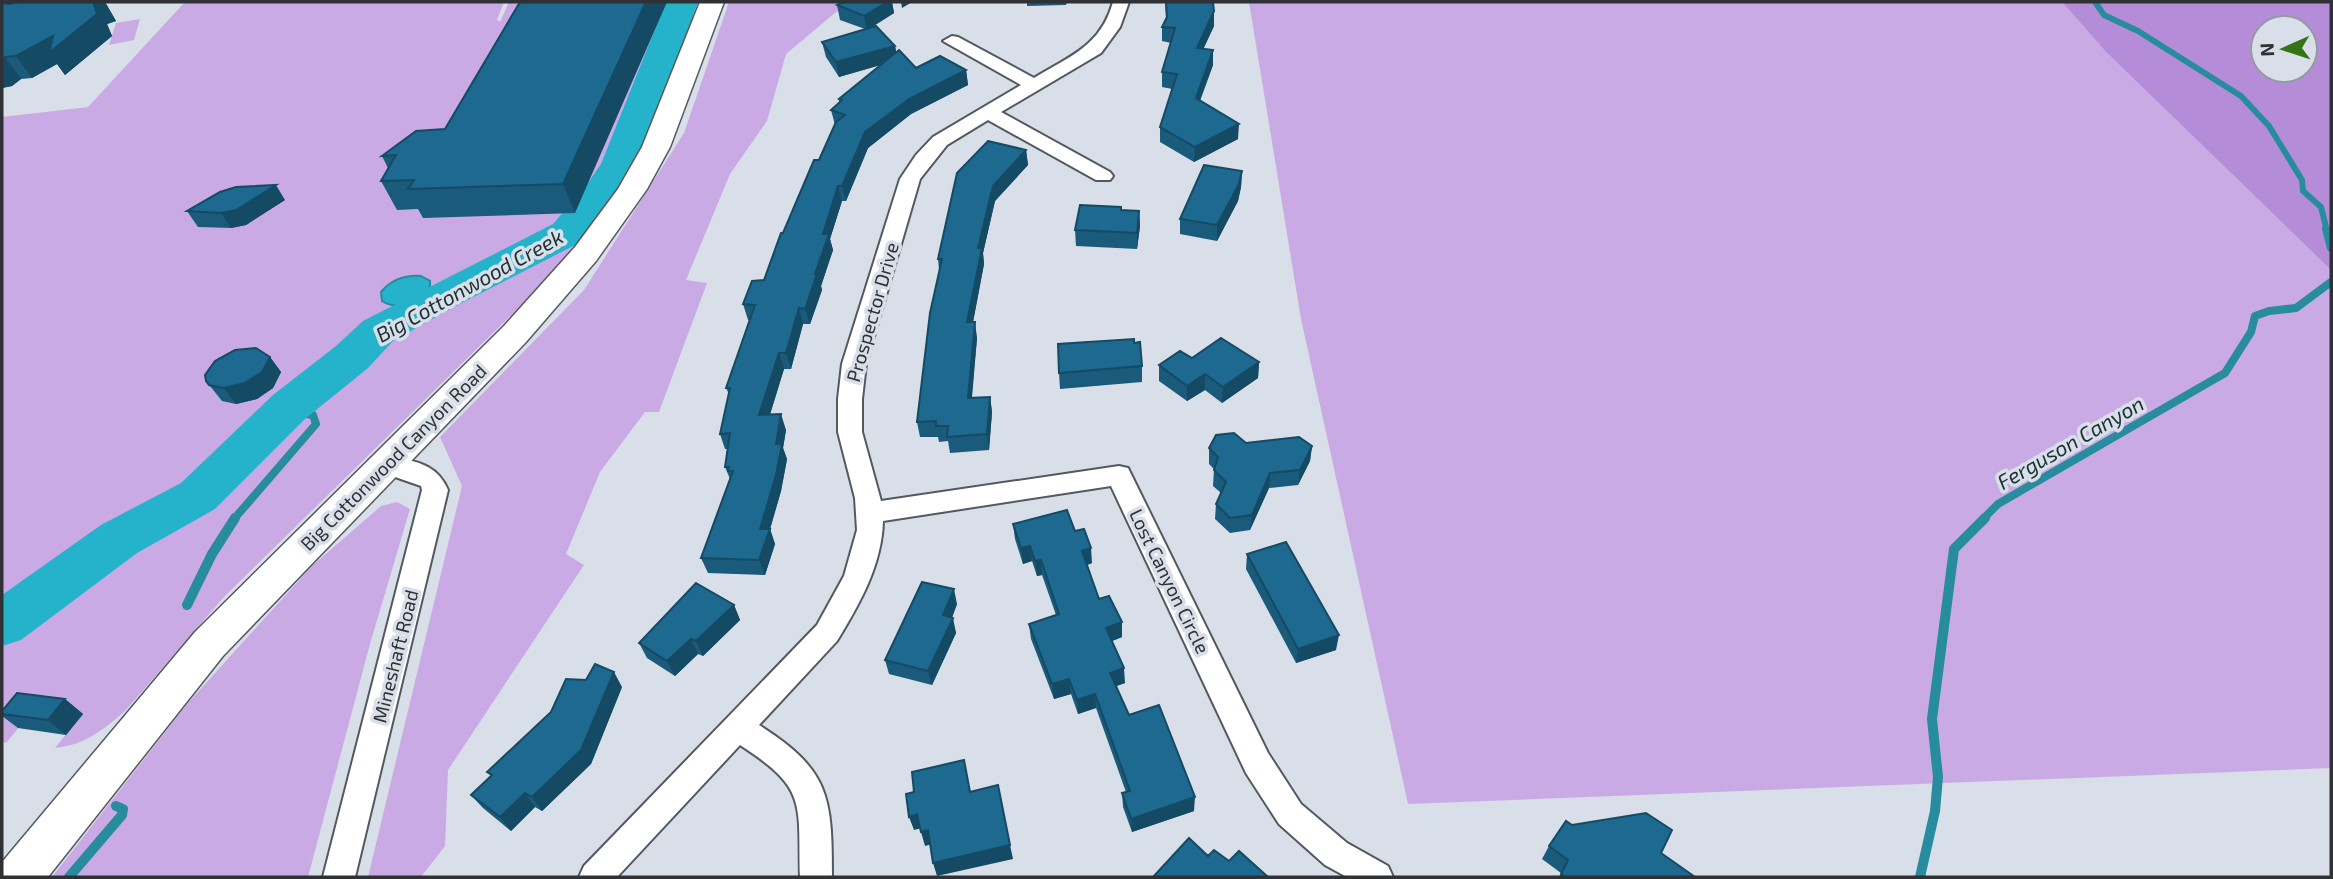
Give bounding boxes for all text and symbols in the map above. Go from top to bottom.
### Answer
north arrow [2249,14,2319,84]
text: N [2255,42,2278,57]
water label: Big Cottonwood Creek [371,223,567,347]
street label: Prospector Drive [841,240,903,384]
street label: Big Cottonwood Canyon Road [295,359,491,555]
water label: Ferguson Canyon [1992,390,2148,495]
street label: Lost Canyon Circle [1125,505,1215,657]
street label: Mineshaft Road [367,587,423,725]

